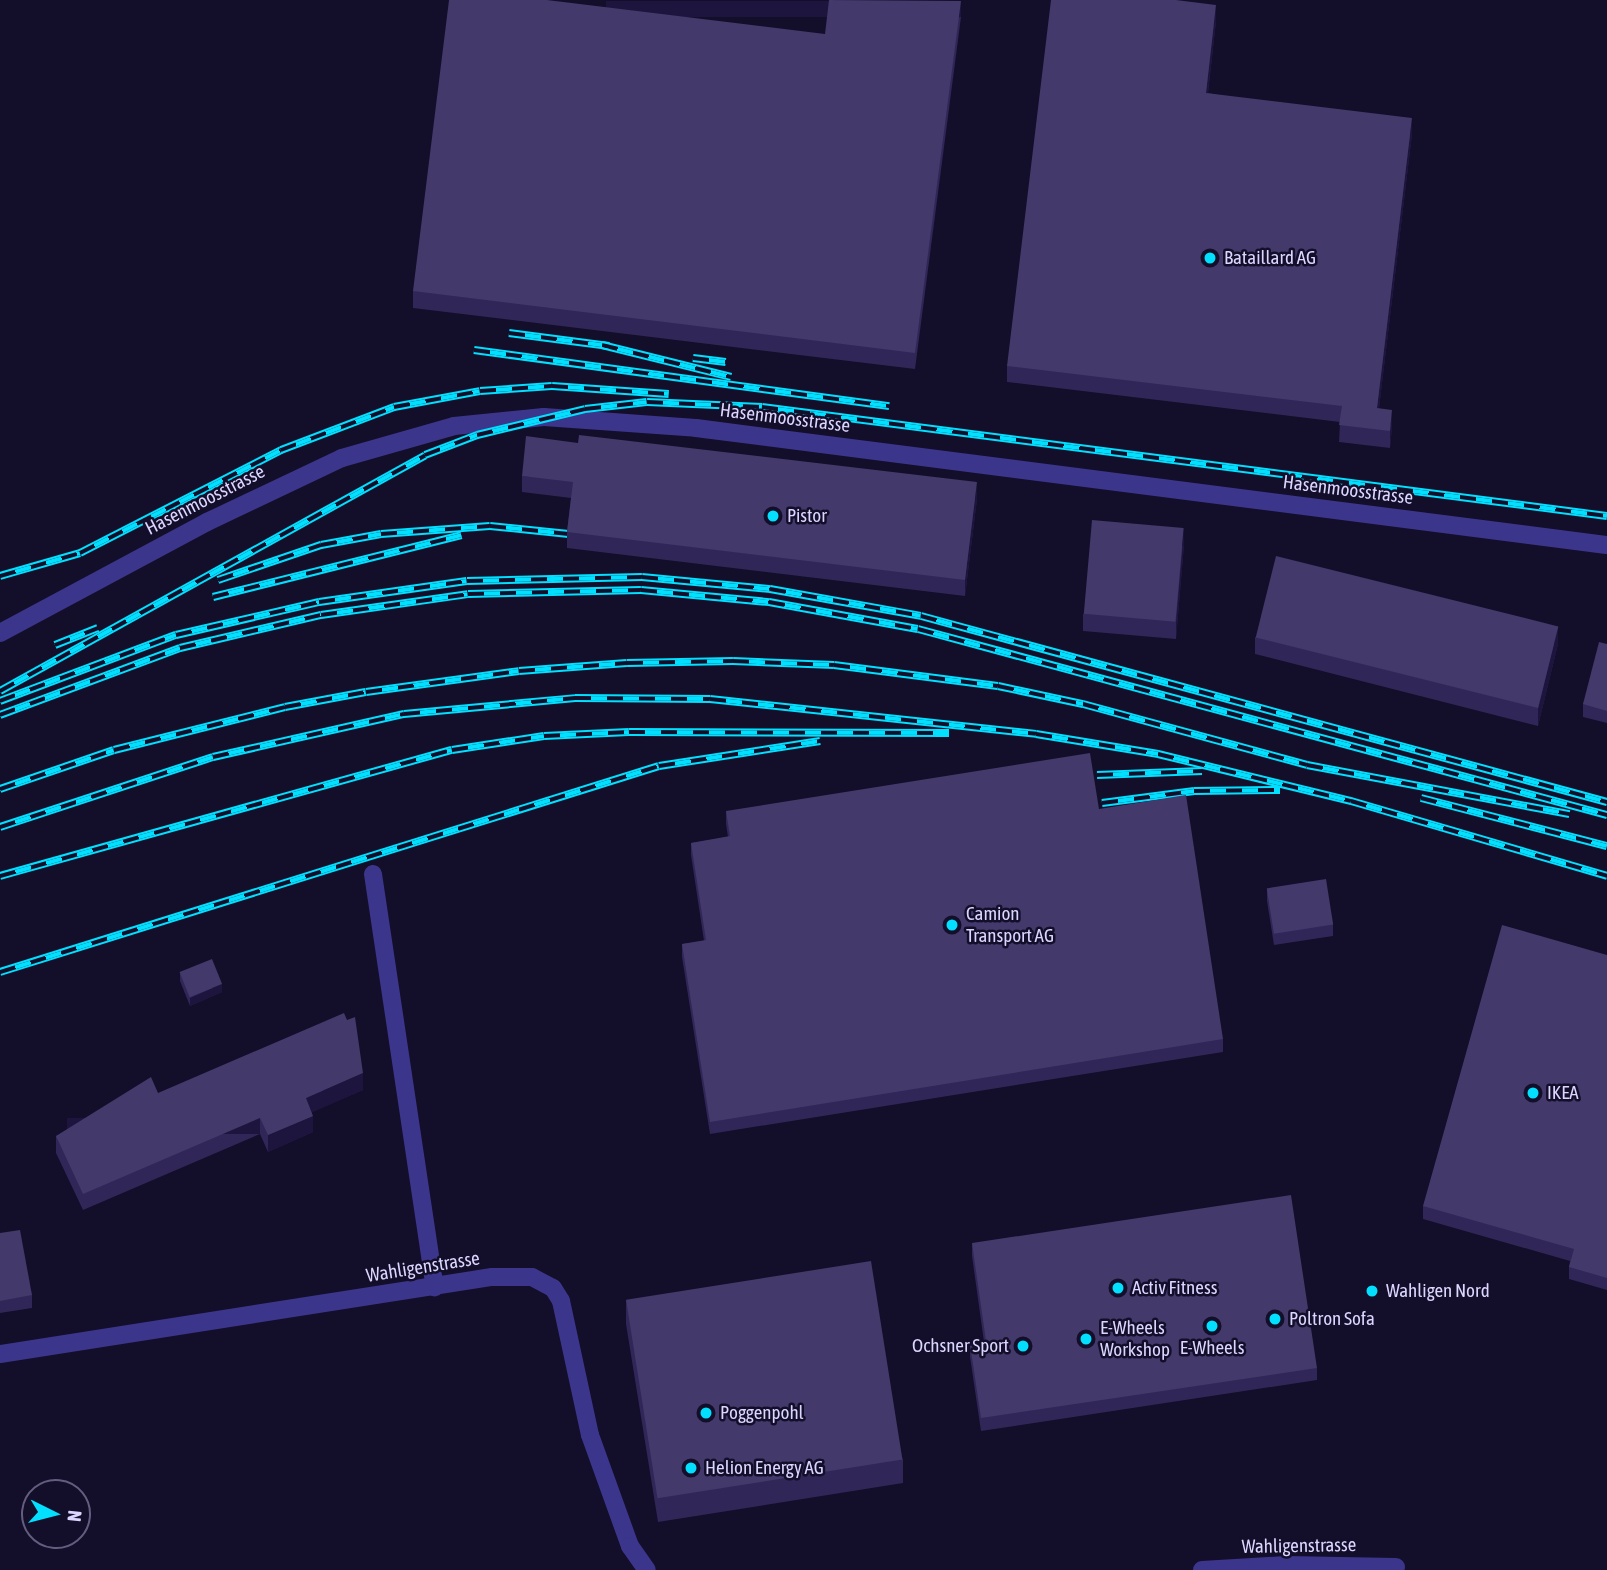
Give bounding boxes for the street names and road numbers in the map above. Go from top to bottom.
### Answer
street label: Hasenmoosstrasse [719,399,851,437]
street label: Hasenmoosstrasse [141,460,269,540]
street label: Hasenmoosstrasse [1282,471,1414,509]
street label: Wahligenstrasse [365,1247,481,1287]
street label: Wahligenstrasse [1242,1534,1356,1558]

